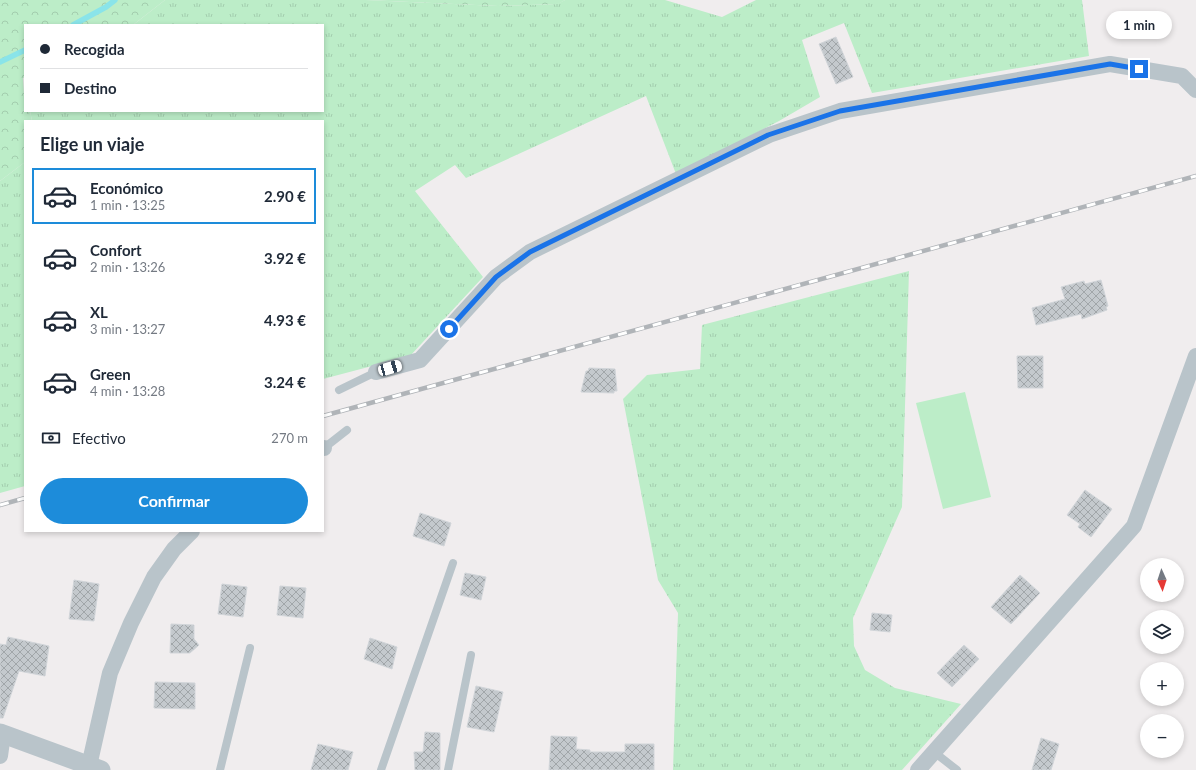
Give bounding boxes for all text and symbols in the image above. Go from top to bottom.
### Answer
callout: 1 min [1106,11,1172,39]
text: 1 min [1123,17,1155,33]
text: Recogida [64,40,125,58]
route end [1130,60,1148,78]
text: Destino [64,79,117,97]
text: Elige un viaje [40,133,144,155]
icon: car [42,178,78,214]
text: Económico [90,179,163,197]
text: 2.90 € [264,187,306,205]
text: 1 min · 13:25 [90,197,165,213]
icon: car [42,240,78,276]
text: Confort [90,241,142,259]
text: 3.92 € [264,249,306,267]
text: 2 min · 13:26 [90,259,165,275]
icon: car [42,302,78,338]
text: XL [90,303,108,321]
text: 4.93 € [264,311,306,329]
route start [440,320,458,338]
text: 3 min · 13:27 [90,321,165,337]
car [377,359,403,377]
icon: car [42,364,78,400]
text: Green [90,365,131,383]
text: 3.24 € [264,373,306,391]
text: 4 min · 13:28 [90,383,165,399]
icon: cash [40,427,62,449]
text: Efectivo [72,429,126,447]
text: 270 m [271,430,308,446]
button: Confirmar [40,478,308,524]
north arrow [1140,558,1184,602]
map controls [1140,558,1184,758]
button: layers [1140,610,1184,654]
button: + [1140,662,1184,706]
button: − [1140,714,1184,758]

